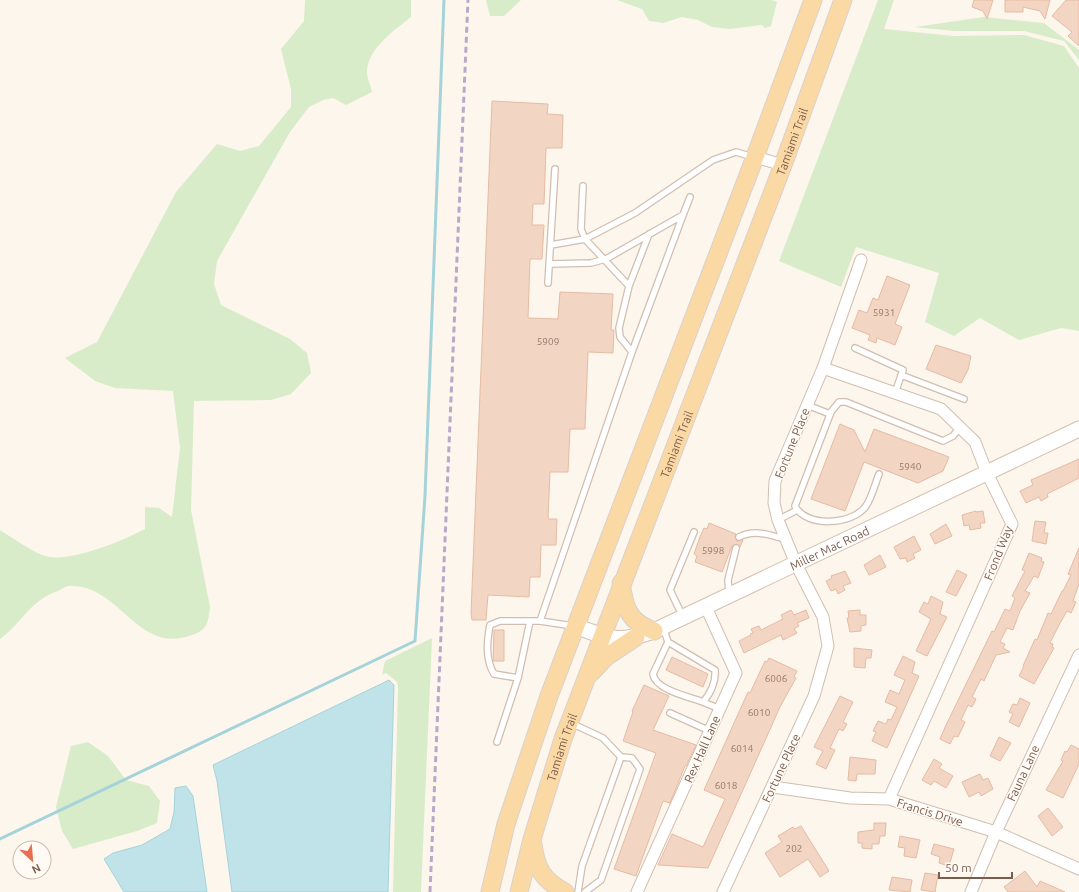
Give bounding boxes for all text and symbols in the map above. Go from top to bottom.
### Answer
street label: Tamiami Trail [773,106,810,177]
house number: 5931 [873,307,895,318]
house number: 5909 [537,336,559,347]
street label: Fortune Place [772,406,812,480]
street label: Tamiami Trail [657,409,695,480]
house number: 5940 [899,461,922,472]
street label: Miller Mac Road [788,523,871,572]
street label: Frond Way [981,524,1015,582]
house number: 5998 [702,545,725,556]
house number: 6006 [765,673,788,684]
house number: 6010 [748,707,771,718]
street label: Tamiami Trail [544,711,579,783]
street label: Rex Hall Lane [681,713,723,785]
street label: Fortune Place [759,732,803,804]
house number: 6014 [731,743,754,754]
street label: Fauna Lane [1004,743,1042,803]
house number: 6018 [715,780,738,791]
street label: Francis Drive [895,796,965,828]
north arrow [12,840,52,880]
house number: 202 [786,843,802,854]
scale bar [939,854,1012,880]
text: 50 m [945,861,972,874]
text: N [30,862,43,876]

